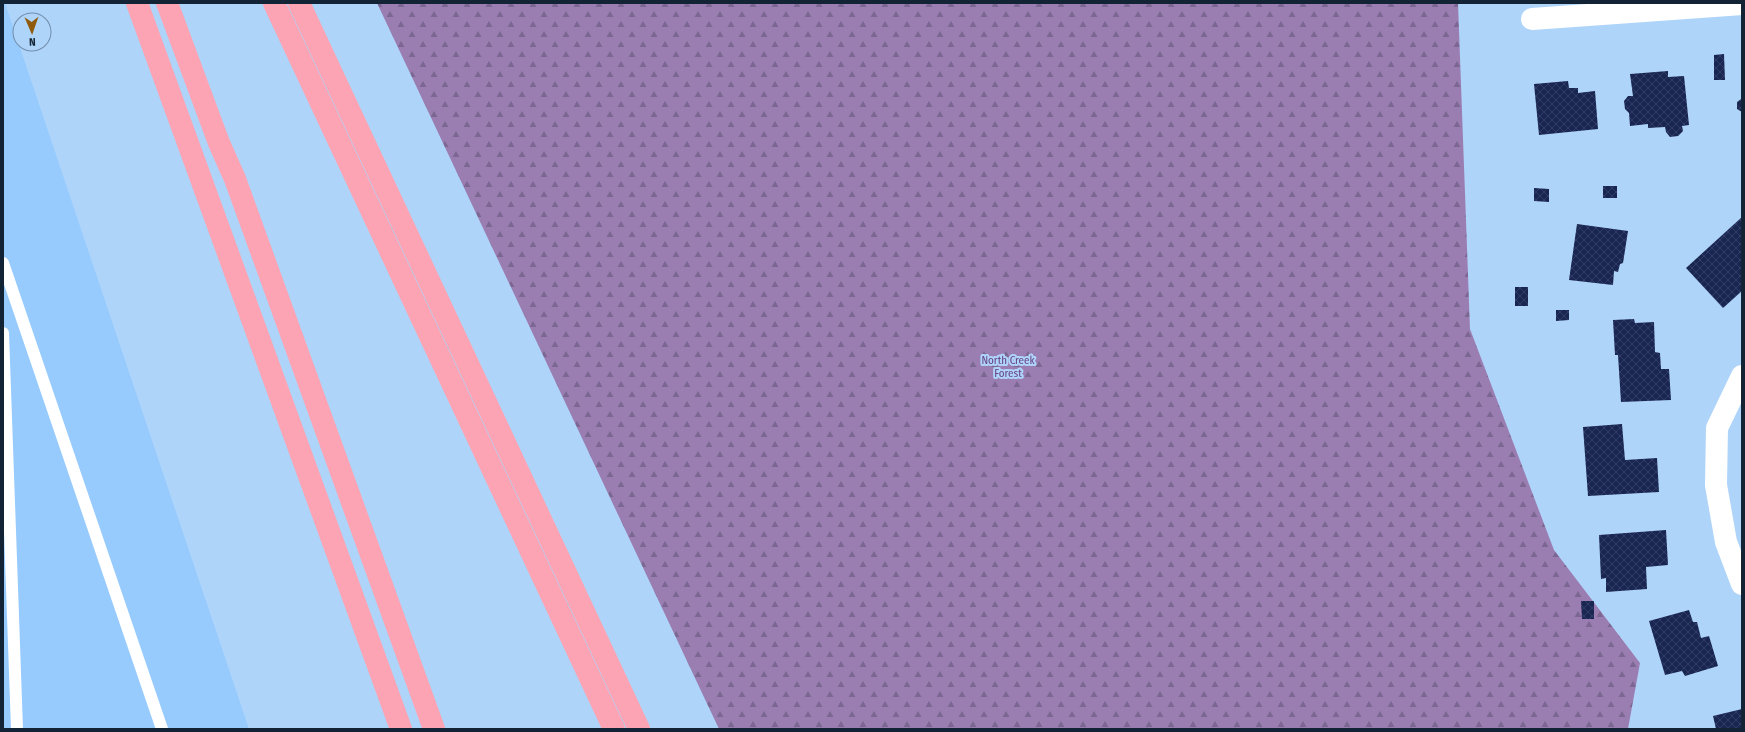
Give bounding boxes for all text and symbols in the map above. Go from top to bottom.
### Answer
north arrow [12,12,52,52]
text: N [29,35,36,48]
park label: North Creek Forest [981,354,1035,380]

